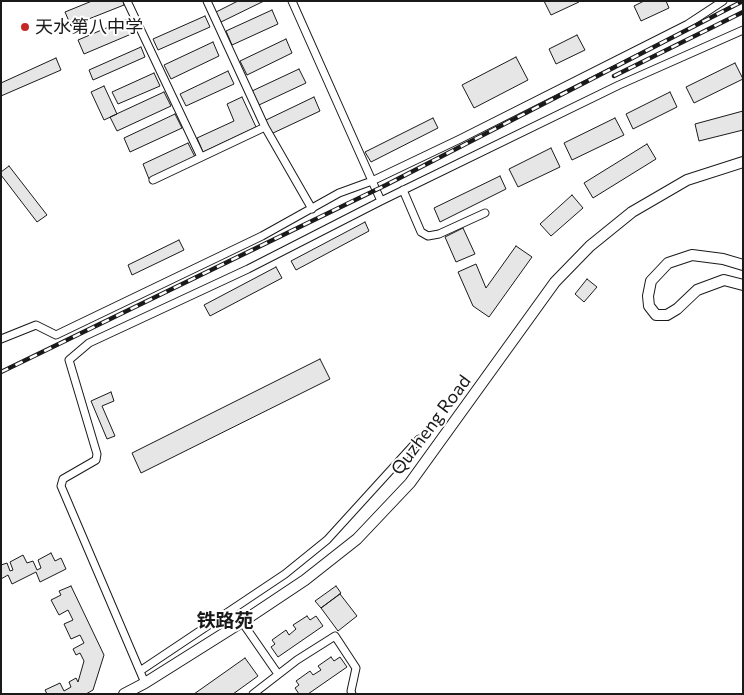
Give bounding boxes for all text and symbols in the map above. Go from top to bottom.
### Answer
place label: 天水第八中学 [35,16,143,38]
marker: 天水第八中学 [19,21,31,33]
street label: Quzheng Road [387,371,475,479]
district label: 铁路苑 [197,610,253,632]

